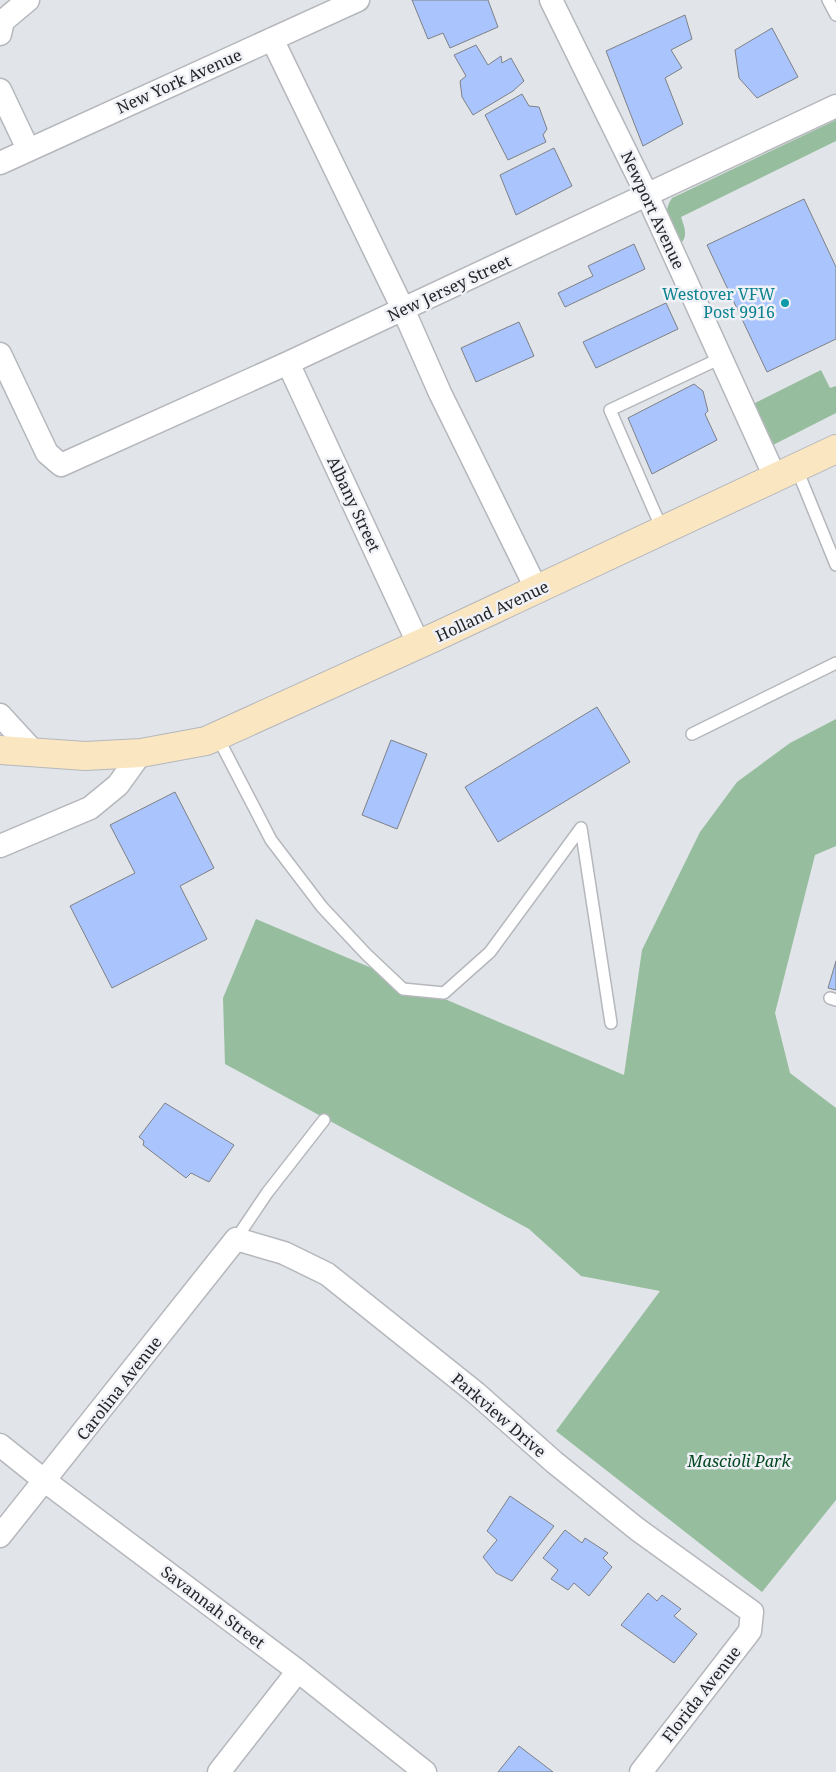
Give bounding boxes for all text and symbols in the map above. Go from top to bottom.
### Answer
street label: New York Avenue [113,43,245,119]
street label: Newport Avenue [616,147,690,273]
street label: New Jersey Street [384,250,515,326]
place label: Westover VFW Post 9916 [662,283,775,323]
marker: Westover VFW Post 9916 [779,297,791,309]
street label: Albany Street [322,453,386,556]
street label: Holland Avenue [432,575,552,647]
street label: Carolina Avenue [71,1331,167,1445]
street label: Parkview Drive [447,1368,551,1462]
park label: Mascioli Park [686,1450,791,1472]
street label: Savannah Street [157,1561,270,1653]
street label: Florida Avenue [656,1641,746,1747]

